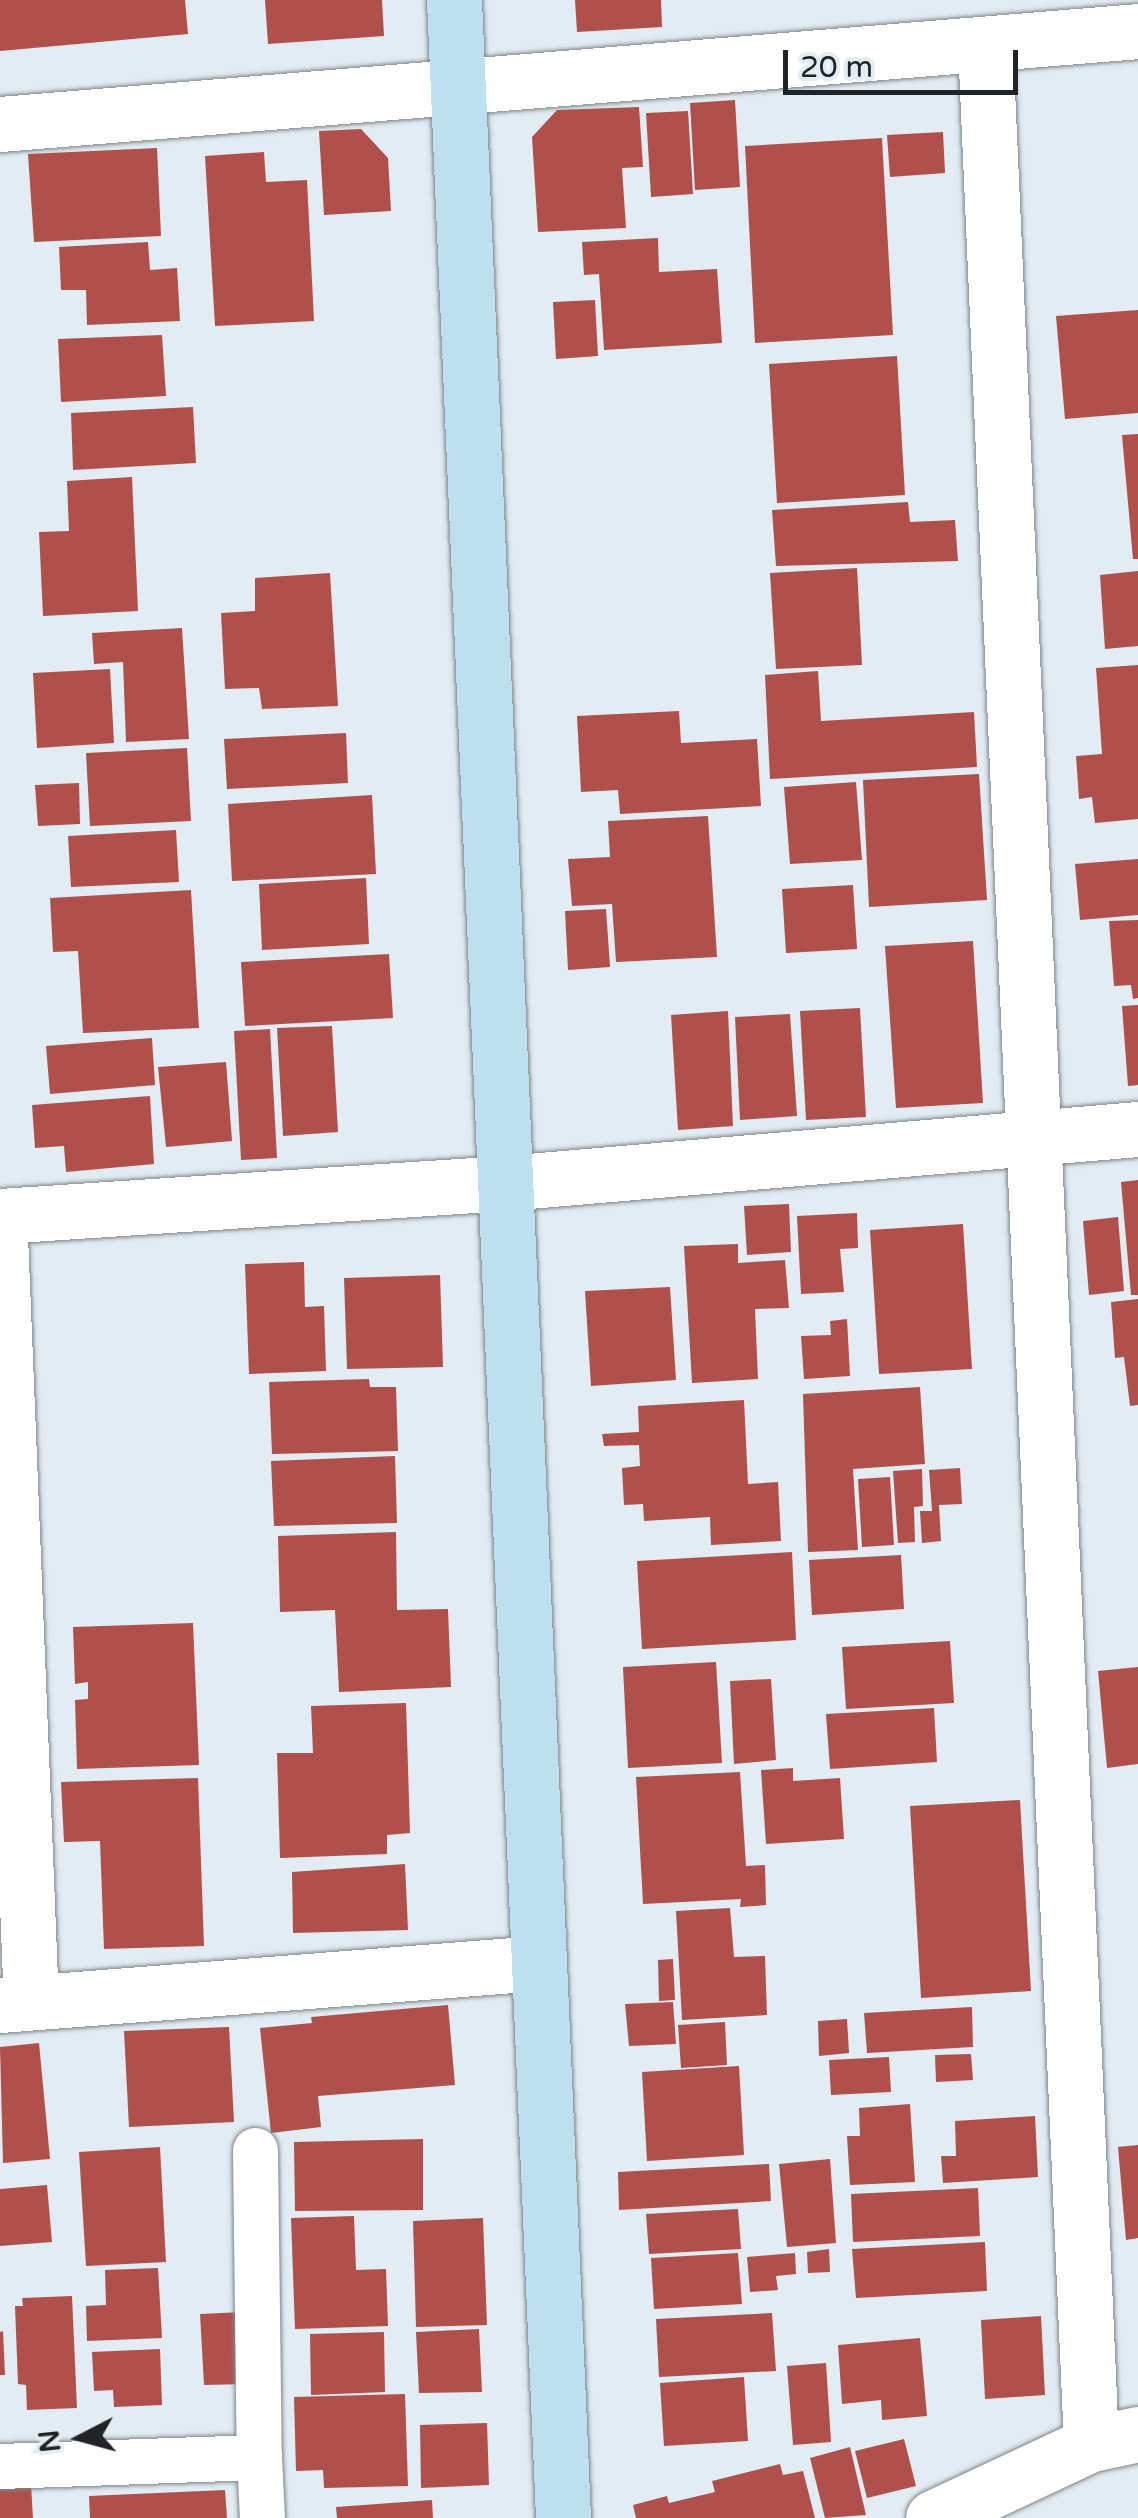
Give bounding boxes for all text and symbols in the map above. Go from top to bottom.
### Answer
scale bar [788,30,1023,92]
text: 20 m [800,49,873,86]
north arrow [30,2388,130,2488]
text: N [32,2428,68,2454]

